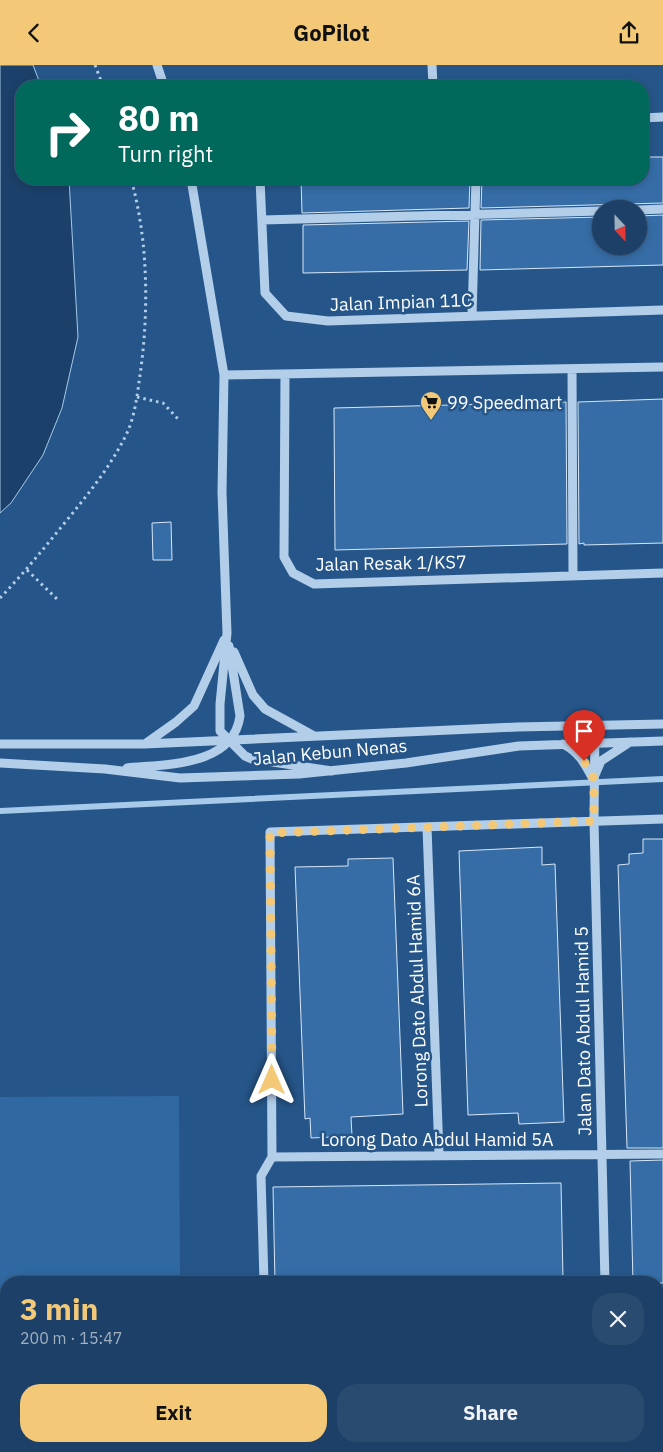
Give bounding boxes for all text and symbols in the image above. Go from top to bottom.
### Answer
text: GoPilot [293,18,370,47]
icon: back [20,19,48,47]
icon: share [615,19,643,47]
text: 80 m [118,95,200,141]
icon: right [35,100,100,165]
text: Turn right [118,139,213,168]
north arrow [592,200,648,255]
map controls [592,200,647,255]
street label: Jalan Impian 11C [329,288,473,316]
supermarket icon: 99 Speedmart [419,390,443,421]
place label: 99 Speedmart [447,391,562,414]
street label: Jalan Resak 1/KS7 [315,550,467,576]
pin [563,710,605,761]
icon: arrive [570,717,598,745]
street label: Jalan Kebun Nenas [252,734,408,770]
street label: Lorong Dato Abdul Hamid 6A [401,874,433,1108]
street label: Jalan Dato Abdul Hamid 5 [570,926,596,1136]
position arrow [245,1053,297,1105]
street label: Lorong Dato Abdul Hamid 5A [320,1128,554,1151]
text: 3 min [20,1289,98,1328]
button: close [592,1293,644,1345]
text: 200 m · 15:47 [20,1328,122,1348]
button: Exit [20,1384,327,1442]
button: Share [337,1384,644,1442]

